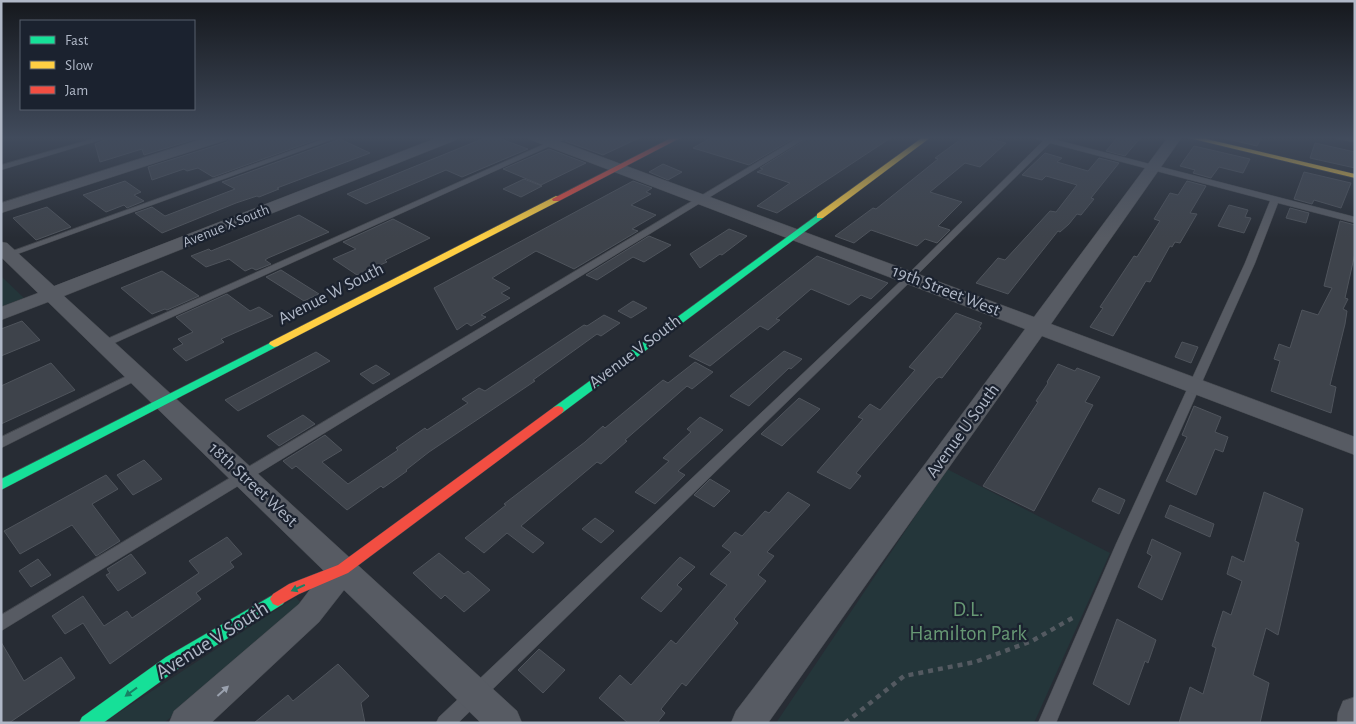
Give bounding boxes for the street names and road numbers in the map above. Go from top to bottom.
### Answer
street label: Avenue X South [181,202,271,250]
street label: Avenue W South [275,260,387,328]
street label: 19th Street West [890,262,1003,320]
street label: Avenue V South [586,312,684,392]
street label: Avenue U South [923,381,1003,481]
street label: 18th Street West [205,440,301,531]
street label: Avenue V South [152,597,272,683]

